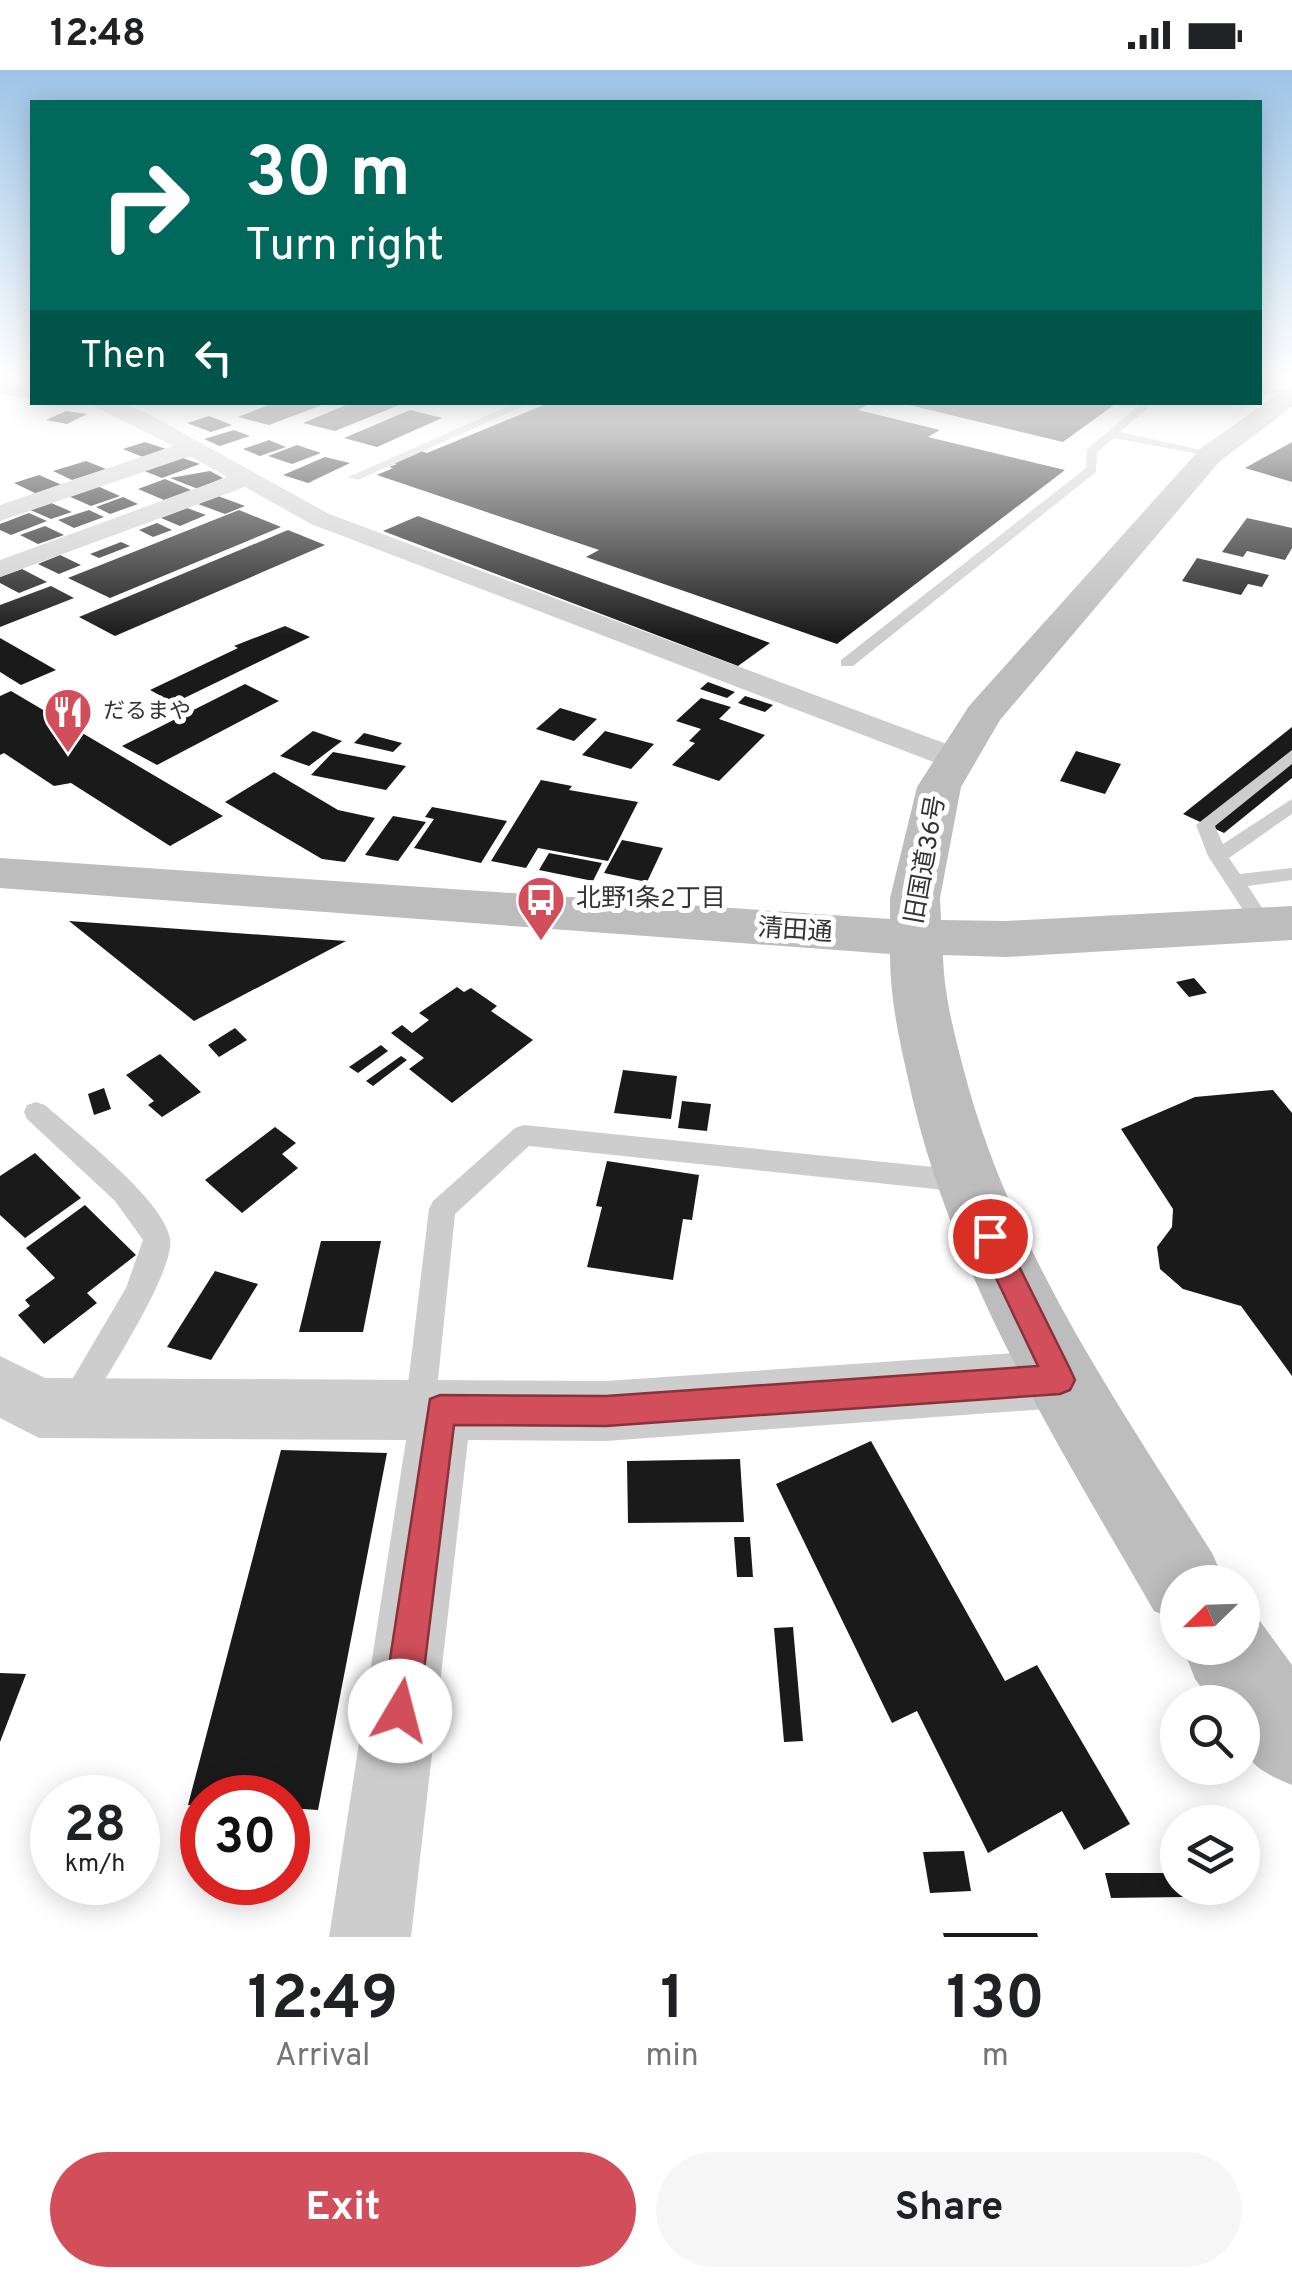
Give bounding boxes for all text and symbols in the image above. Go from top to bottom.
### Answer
text: 12:48 [50,11,146,60]
text: 30 m [245,132,411,221]
icon: right [80,140,210,270]
text: Turn right [245,219,444,276]
icon: left [186,330,241,385]
text: Then [80,333,166,382]
restaurant icon: だるまや [42,686,94,754]
place label: だるまや [103,699,191,726]
street label: 旧国道36号 [900,793,954,927]
bus stop icon: 北野1条2丁目 [515,874,567,942]
place label: 北野1条2丁目 [576,884,726,916]
street label: 清田通 [756,913,834,951]
pin [948,1194,1033,1279]
icon: arrive [963,1209,1018,1264]
north arrow [1160,1565,1260,1665]
map controls [1160,1565,1260,1905]
position arrow [348,1659,452,1763]
button: search [1160,1685,1260,1785]
speed limit sign: 30 [180,1775,310,1905]
text: 28 [64,1796,126,1859]
button: layers [1160,1805,1260,1905]
text: km/h [65,1849,125,1881]
text: 12:49 [247,1964,398,2040]
text: 1 [660,1964,684,2040]
text: 130 [946,1964,1045,2040]
text: Arrival [275,2037,370,2077]
text: min [646,2037,699,2077]
text: m [982,2037,1009,2077]
button: Exit [50,2152,636,2267]
button: Share [656,2152,1242,2267]

